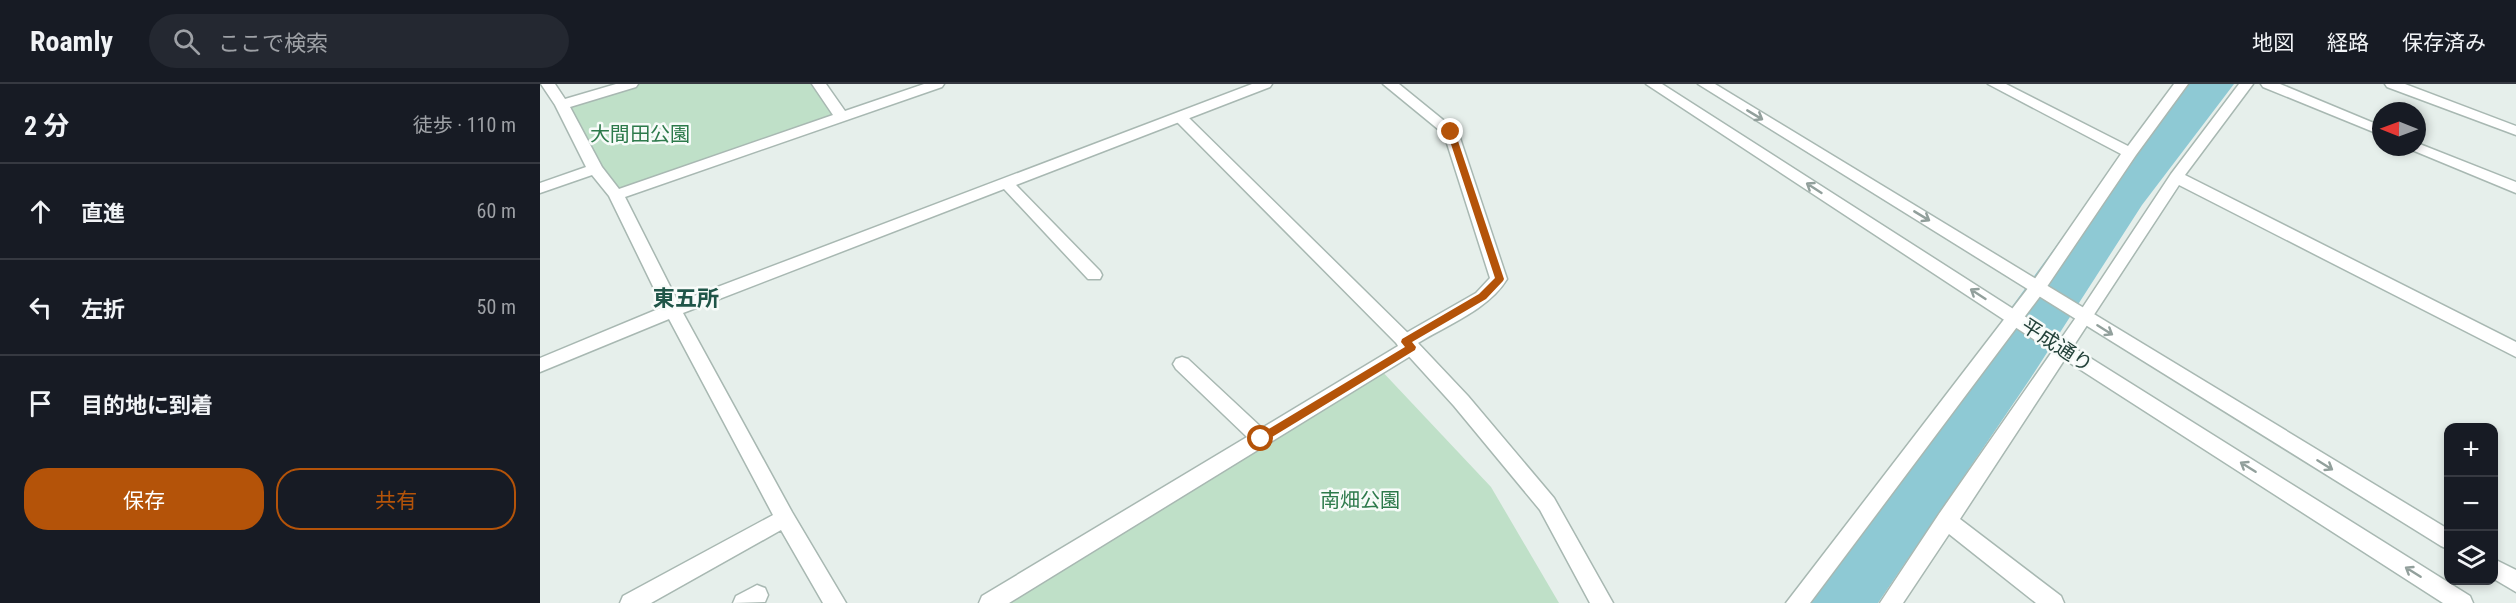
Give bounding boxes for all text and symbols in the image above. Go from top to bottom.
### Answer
search box [149,14,569,68]
text: Roamly [30,25,113,58]
icon: search [170,25,203,58]
text: ここで検索 [218,31,328,56]
text: 地図 [2252,31,2294,55]
text: 経路 [2327,31,2369,55]
text: 保存済み [2402,31,2486,55]
north arrow [2372,102,2426,156]
one-way arrow [1746,109,1763,121]
text: 2 分 [24,111,69,141]
text: 徒歩 · 110 m [413,113,516,137]
route end [1437,118,1463,144]
park label: 大間田公園 [590,122,690,146]
one-way arrow [1806,182,1823,194]
icon: ahead [24,195,57,228]
text: 60 m [477,199,516,223]
text: 直進 [81,201,125,226]
one-way arrow [1913,211,1930,223]
district label: 東五所 [653,286,719,311]
one-way arrow [1970,287,1987,299]
icon: left [24,291,57,324]
text: 50 m [477,295,516,319]
text: 左折 [81,297,125,322]
street label: 平成通り [2017,313,2097,377]
one-way arrow [2096,324,2113,336]
icon: arrive [24,387,57,420]
text: 目的地に到着 [81,393,213,418]
map controls [2444,423,2498,585]
button: + [2444,423,2498,477]
route start [1247,425,1273,451]
one-way arrow [2316,459,2333,471]
one-way arrow [2240,461,2257,473]
button: 保存 [24,468,264,530]
button: 共有 [276,468,516,530]
button: − [2444,477,2498,531]
park label: 南畑公園 [1320,488,1400,512]
button: layers [2444,531,2498,585]
one-way arrow [2405,565,2422,577]

